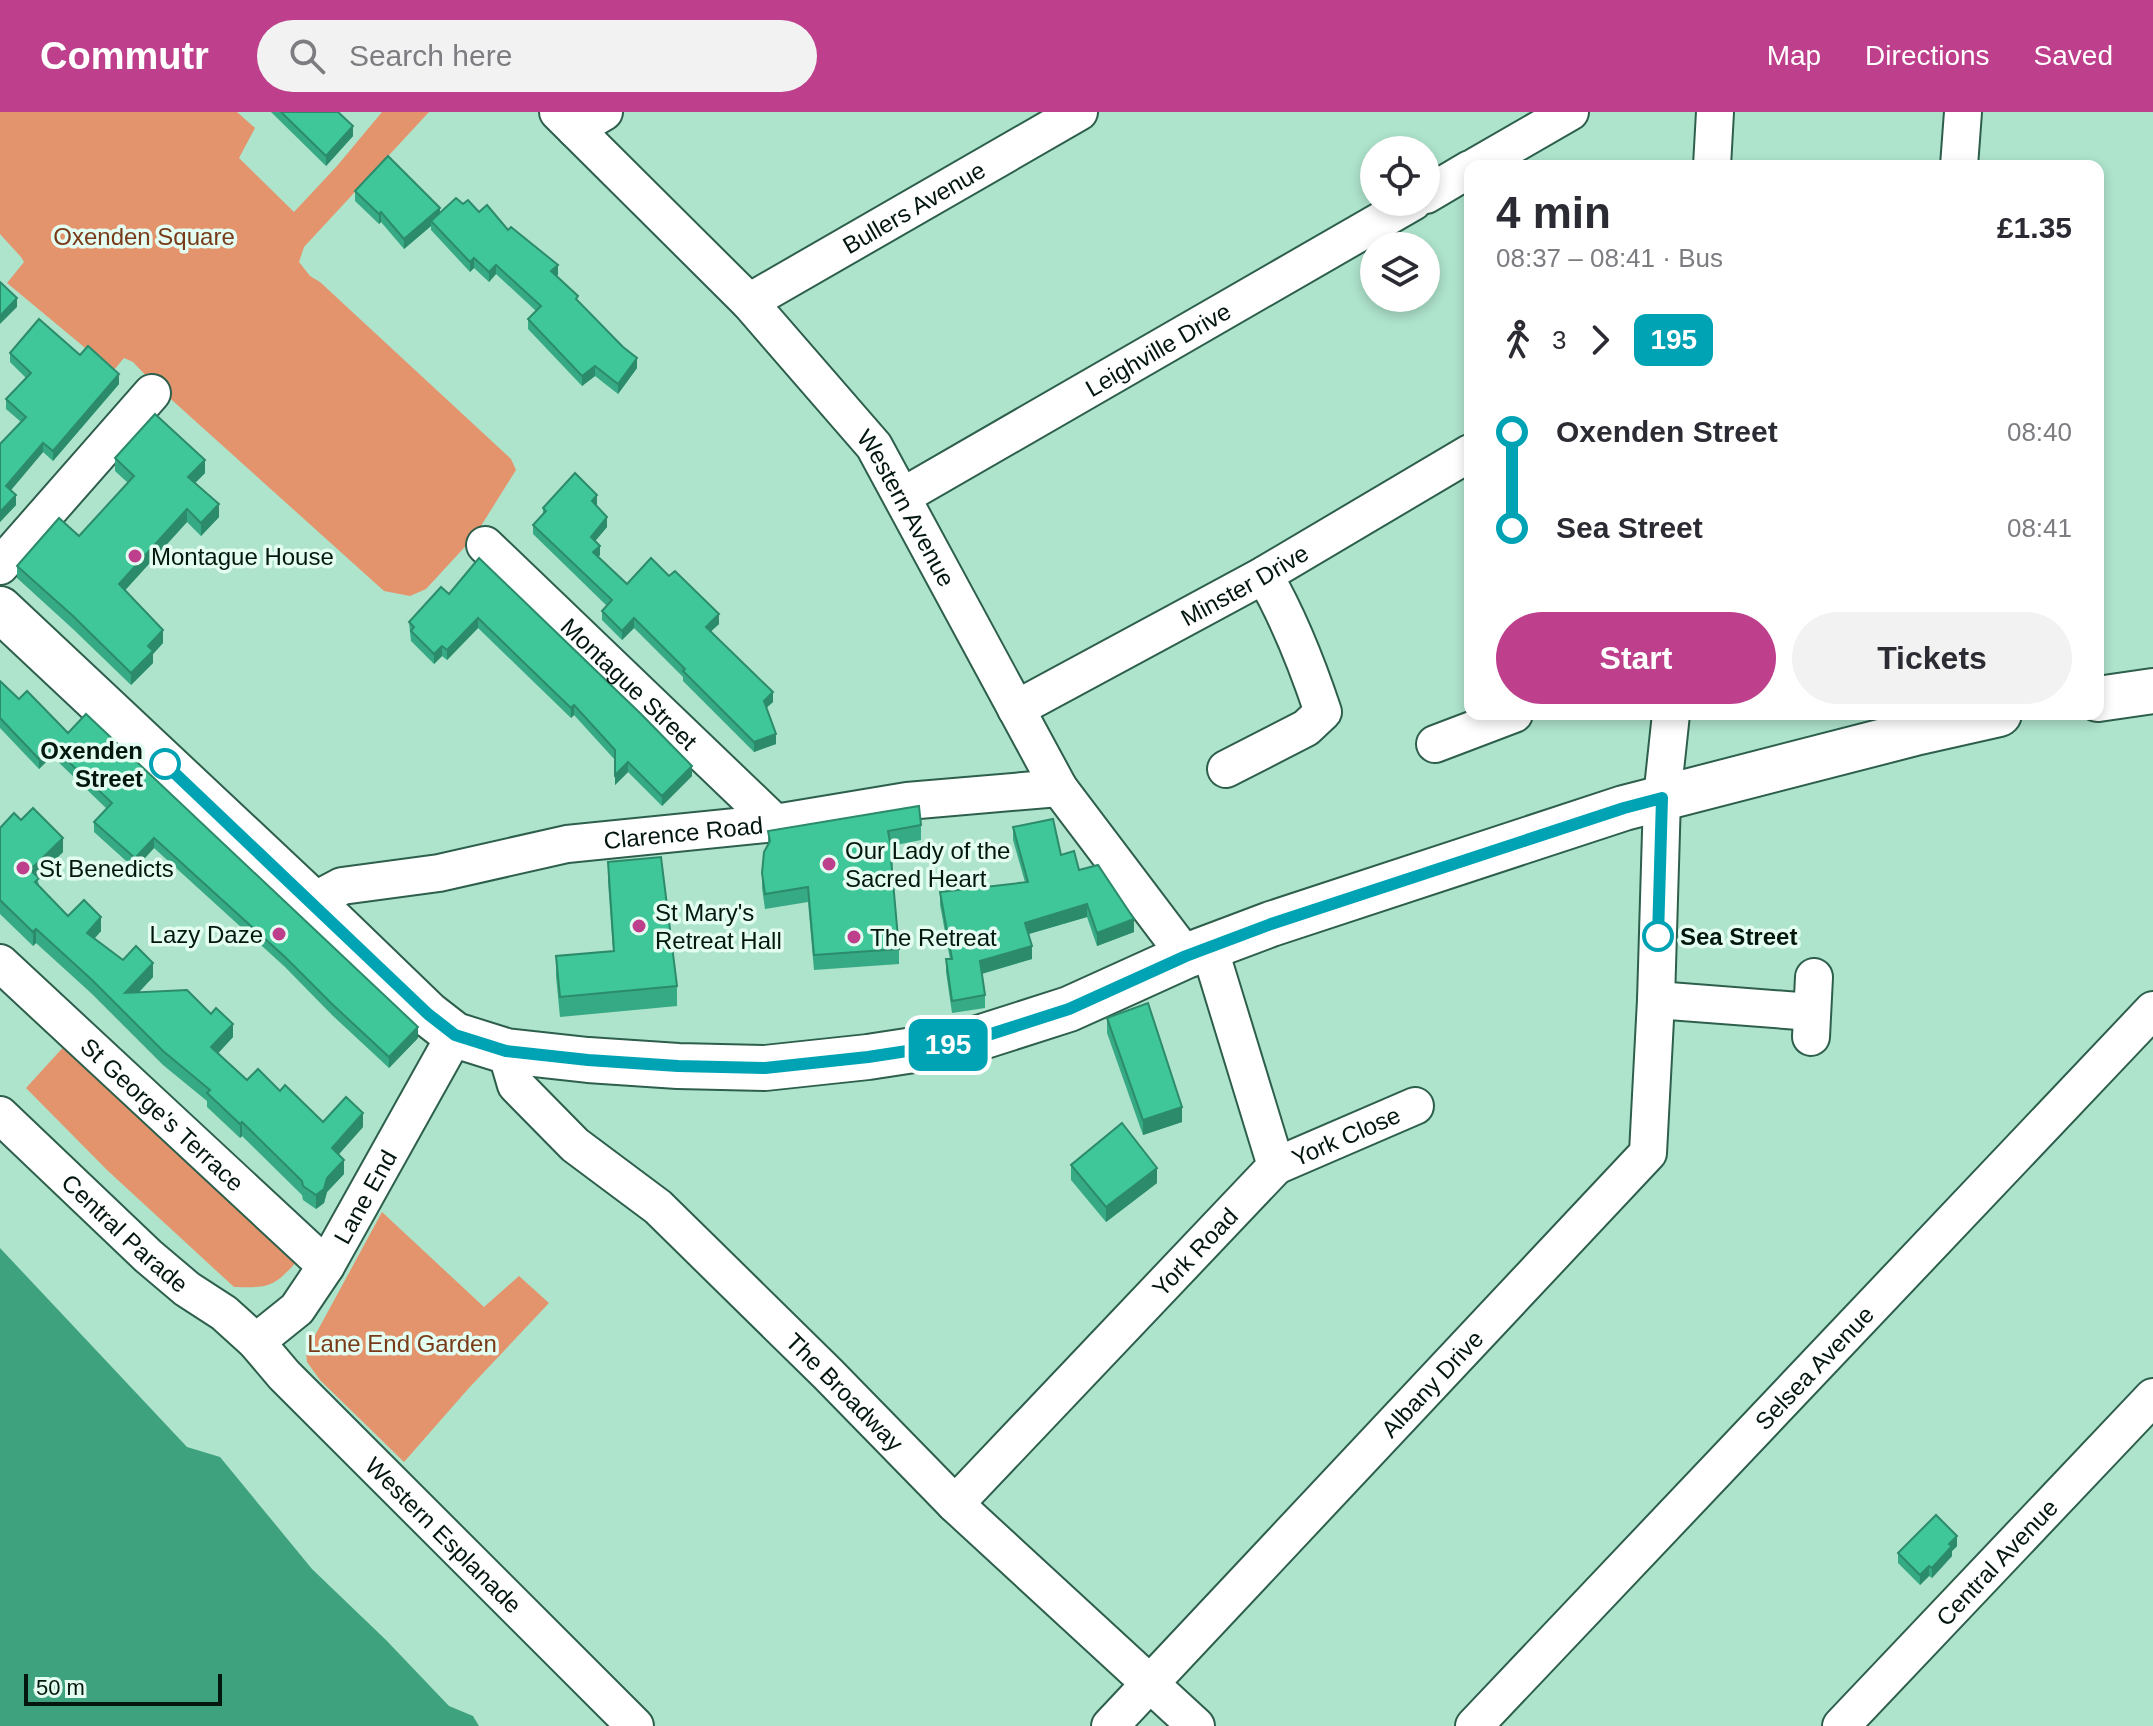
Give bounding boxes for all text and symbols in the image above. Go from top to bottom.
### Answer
search box [257,20,817,92]
icon: search [285,34,329,78]
text: Commutr [40,35,209,77]
text: Search here [349,39,512,72]
text: Map [1767,40,1821,71]
text: Directions [1865,40,1990,71]
text: Saved [2034,40,2113,71]
map controls [1360,136,1440,312]
button: locate [1360,136,1440,216]
street label: Bullers Avenue [838,156,990,259]
text: 4 min [1496,188,1611,237]
text: £1.35 [1997,211,2072,244]
park label: Oxenden Square [53,223,235,250]
button: layers [1360,232,1440,312]
text: 08:37 – 08:41 · Bus [1496,243,1723,273]
street label: Leighville Drive [1080,297,1235,402]
icon: walk [1496,318,1540,362]
icon: forward [1578,318,1622,362]
text: 195 [1650,324,1697,355]
text: 3 [1552,325,1566,355]
text: Oxenden Street [1556,415,1778,448]
text: 08:40 [2007,417,2072,447]
street label: Western Avenue [852,424,961,591]
text: Sea Street [1556,511,1703,544]
text: 08:41 [2007,513,2072,543]
street label: Minster Drive [1176,538,1313,631]
place label: Montague House [151,543,334,570]
marker: Montague House [126,547,144,565]
street label: Montague Street [556,612,703,755]
button: Start [1496,612,1776,704]
button: Tickets [1792,612,2072,704]
place label: Oxenden Street [40,737,143,792]
marker: Oxenden Street [150,749,180,779]
street label: Clarence Road [602,811,764,854]
place label: Our Lady of the Sacred Heart [845,837,1010,892]
place label: St Benedicts [39,855,174,882]
marker: Our Lady of the Sacred Heart [820,855,838,873]
marker: St Benedicts [14,859,32,877]
place label: St Mary's Retreat Hall [655,899,782,954]
marker: St Mary's Retreat Hall [630,917,648,935]
place label: Lazy Daze [150,921,263,948]
marker: Sea Street [1643,921,1673,951]
place label: Sea Street [1680,923,1797,950]
place label: The Retreat [870,924,997,951]
marker: Lazy Daze [270,925,288,943]
marker: The Retreat [845,928,863,946]
line badge: 195 [902,1019,994,1071]
text: 195 [925,1029,971,1060]
street label: St George's Terrace [76,1032,250,1196]
street label: York Close [1288,1101,1404,1171]
street label: Lane End [328,1145,402,1248]
street label: Central Parade [57,1168,194,1298]
street label: York Road [1147,1202,1243,1301]
street label: Selsea Avenue [1749,1300,1879,1435]
street label: Albany Drive [1375,1324,1488,1442]
street label: The Broadway [781,1327,909,1456]
park label: Lane End Garden [307,1330,497,1357]
street label: Western Esplanade [360,1451,527,1618]
street label: Central Avenue [1930,1493,2063,1631]
scale bar [24,1670,222,1706]
text: 50 m [36,1675,85,1700]

